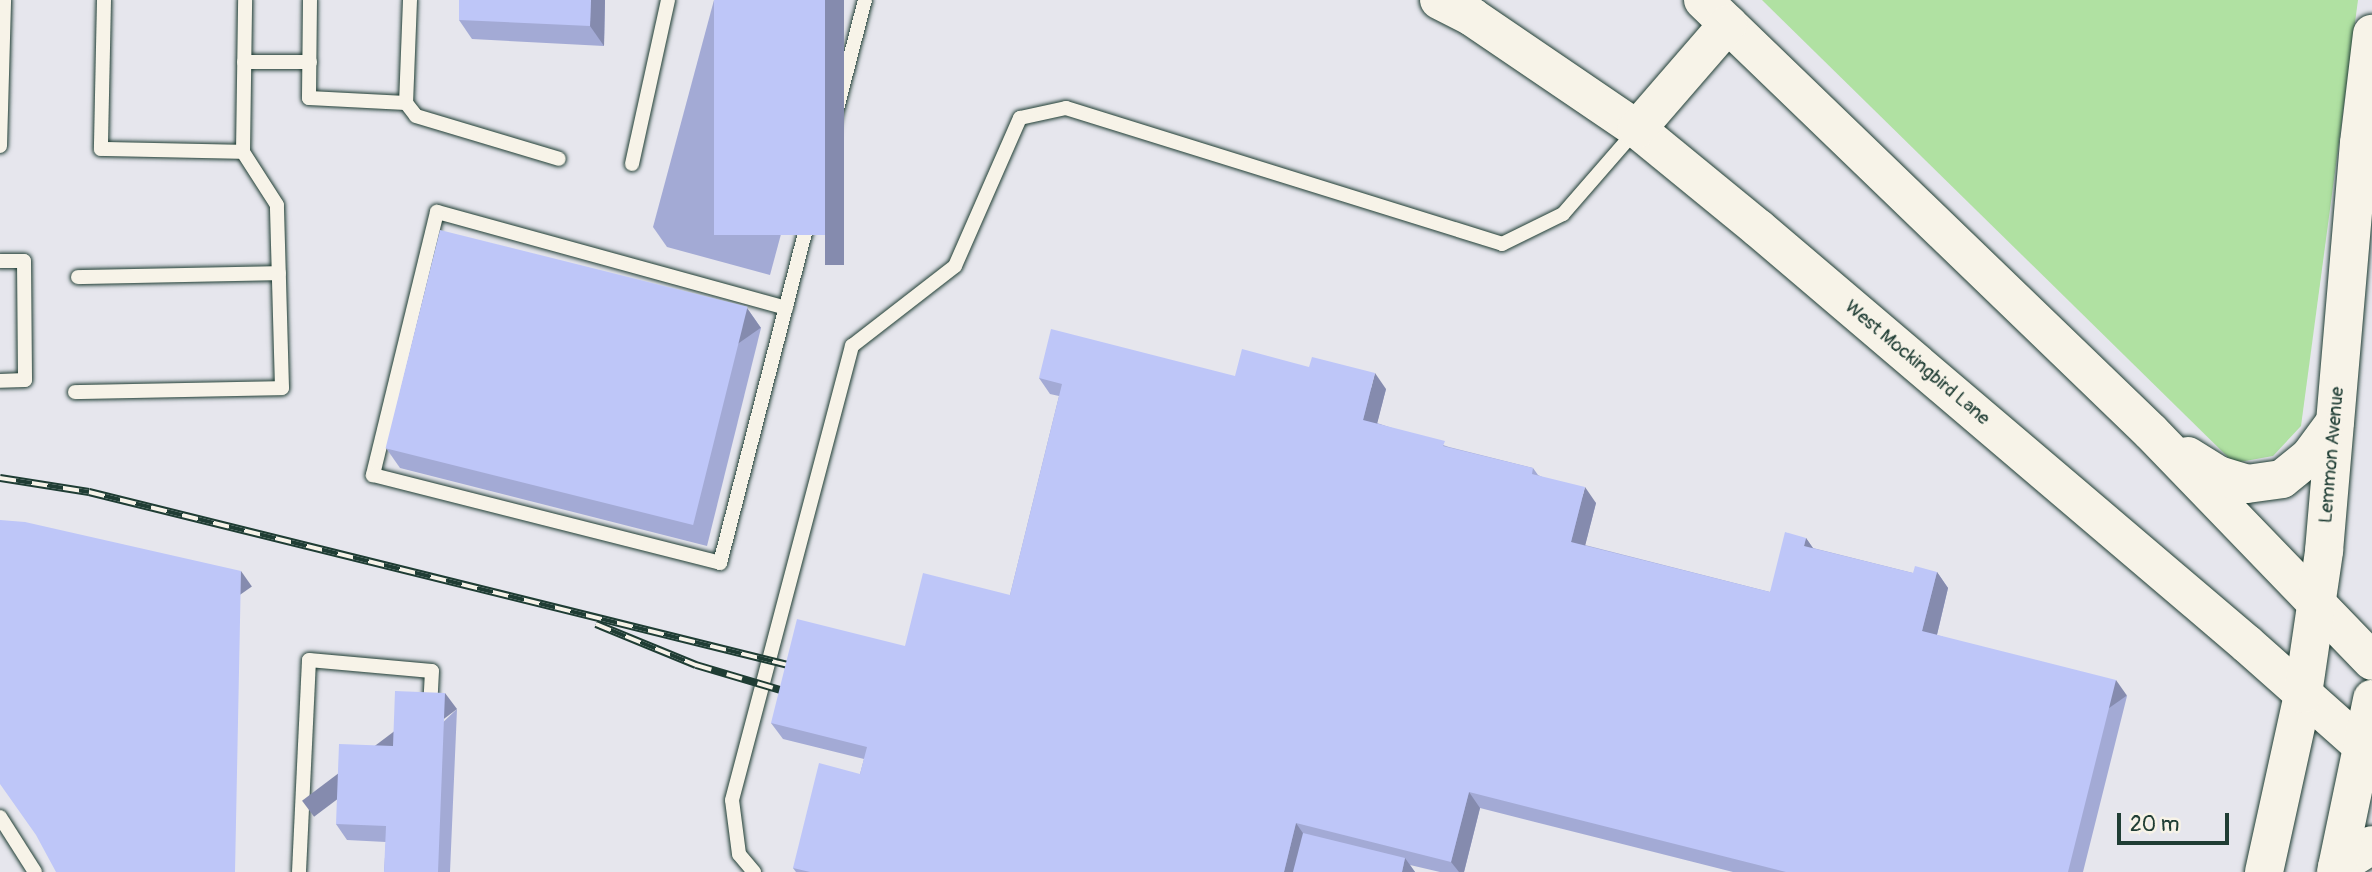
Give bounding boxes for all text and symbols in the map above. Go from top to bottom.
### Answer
street label: West Mockingbird Lane [1840,296,1994,430]
street label: Lemmon Avenue [2315,386,2349,524]
scale bar [2120,798,2232,842]
text: 20 m [2130,811,2179,838]

